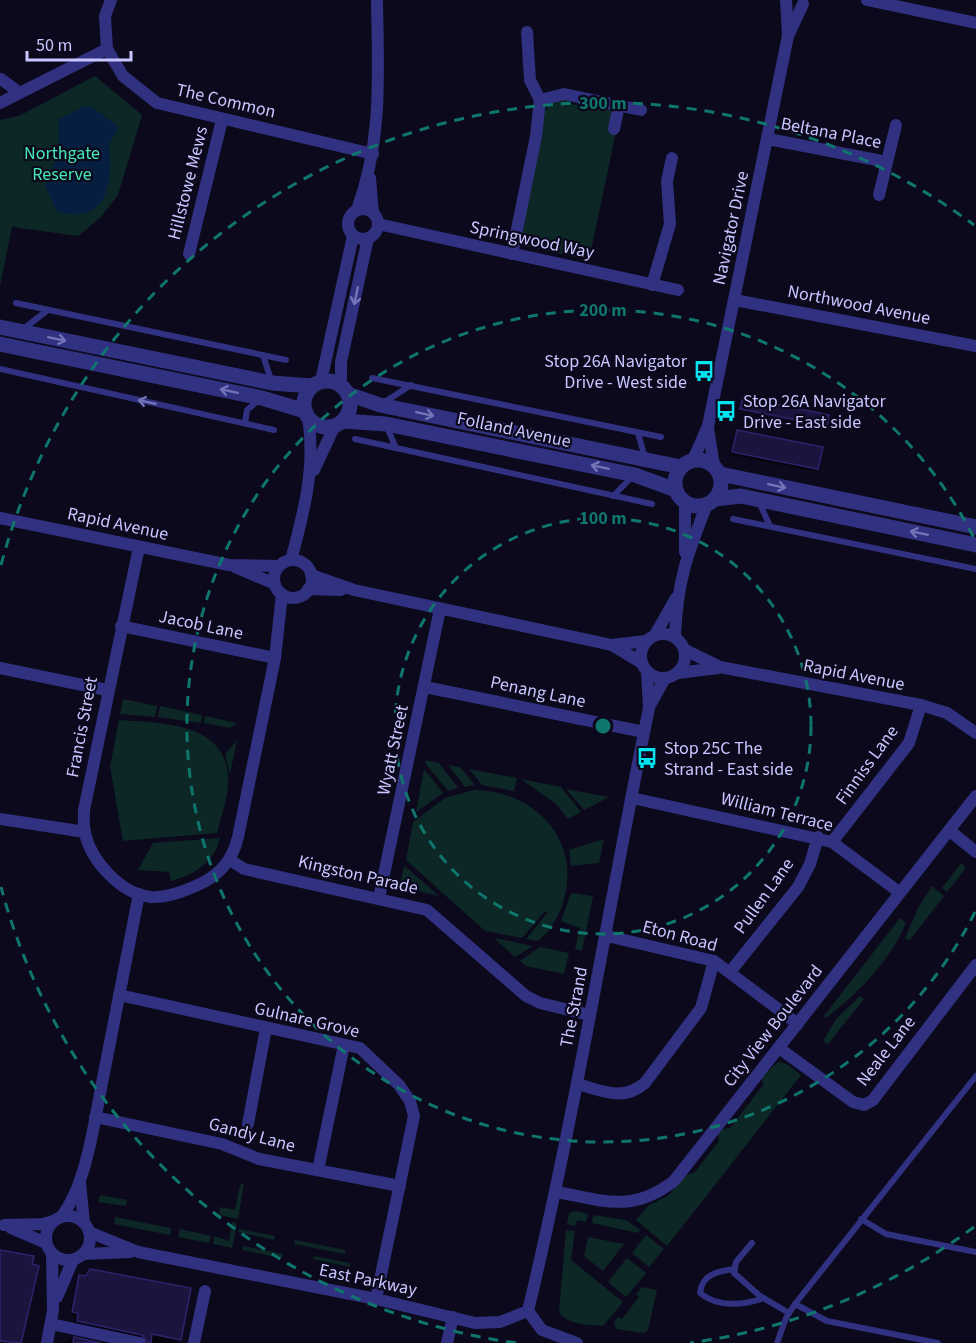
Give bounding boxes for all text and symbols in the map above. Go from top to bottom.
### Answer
scale bar [27,24,130,62]
text: 50 m [36,33,72,58]
street label: The Common [174,77,278,125]
text: 300 m [579,91,627,116]
street label: Beltana Place [779,111,884,155]
street label: Hillstowe Mews [162,124,214,242]
park label: Northgate Reserve [24,141,100,187]
street label: Navigator Drive [707,169,755,287]
street label: Springwood Way [468,215,597,265]
street label: Northwood Avenue [785,279,933,331]
one-way arrow [350,285,361,305]
text: 200 m [579,298,627,323]
one-way arrow [47,334,67,345]
place label: Stop 26A Navigator Drive - West side [544,349,688,395]
bus stop icon: Stop 26A Navigator Drive - West side [692,359,716,383]
one-way arrow [219,385,239,396]
place label: Stop 26A Navigator Drive - East side [743,389,886,435]
one-way arrow [138,395,157,407]
bus stop icon: Stop 26A Navigator Drive - East side [714,399,738,423]
street label: Folland Avenue [455,406,573,454]
one-way arrow [415,409,434,420]
one-way arrow [590,461,609,473]
one-way arrow [767,481,786,493]
street label: Rapid Avenue [65,501,171,547]
text: 100 m [579,506,627,531]
one-way arrow [909,527,929,538]
street label: Jacob Lane [157,604,245,646]
street label: Rapid Avenue [801,653,907,697]
street label: Penang Lane [488,670,588,714]
street label: Francis Street [60,674,104,780]
street label: Wyatt Street [371,703,415,797]
centre of rings [593,716,613,736]
street label: Finniss Lane [830,720,904,810]
place label: Stop 25C The Strand - East side [664,736,793,782]
bus stop icon: Stop 25C The Strand - East side [635,746,659,770]
street label: William Terrace [718,786,836,838]
street label: Kingston Parade [296,849,420,901]
street label: Pullen Lane [728,853,800,939]
street label: Eton Road [640,914,720,958]
street label: City View Boulevard [717,960,829,1092]
street label: The Strand [554,964,594,1050]
street label: Gulnare Grove [252,996,362,1044]
street label: Neale Lane [851,1011,921,1091]
street label: Gandy Lane [206,1111,298,1159]
street label: East Parkway [317,1257,420,1303]

